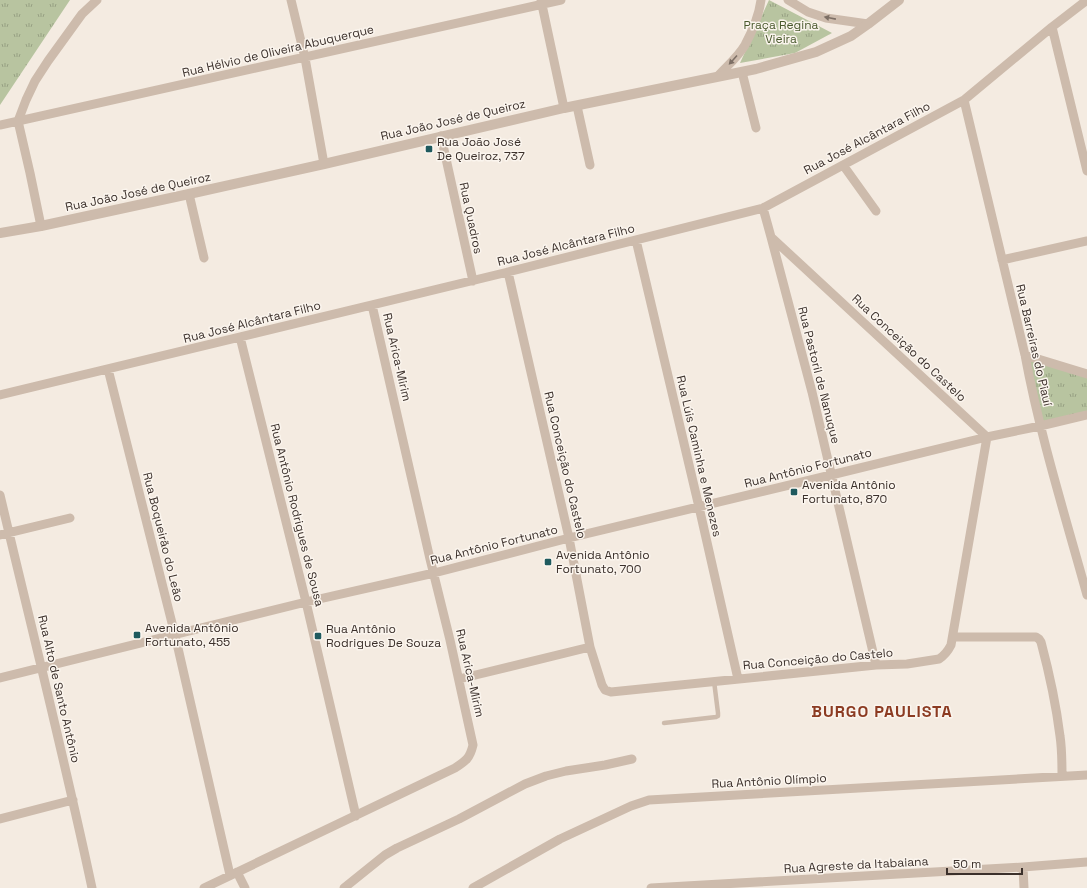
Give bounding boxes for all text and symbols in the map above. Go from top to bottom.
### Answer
one-way arrow [824,15,836,21]
park label: Praça Regina Vieira [743,17,819,47]
street label: Rua Hélvio de Oliveira Abuquerque [181,21,375,81]
one-way arrow [728,55,737,65]
street label: Rua João José de Queiroz [379,96,527,144]
street label: Rua José Alcântara Filho [801,98,933,178]
place label: Rua João José De Queiroz, 737 [437,134,525,164]
marker: Rua João José De Queiroz, 737 [424,144,434,154]
street label: Rua João José de Queiroz [64,169,212,215]
street label: Rua Quadros [456,181,486,255]
street label: Rua José Alcântara Filho [496,220,636,270]
street label: Rua Barreiras do Piauí [1012,282,1056,408]
street label: Rua Conceição do Castelo [848,291,970,405]
street label: Rua José Alcântara Filho [182,297,322,347]
street label: Rua Pastoril de Nanuque [794,305,844,445]
street label: Rua Arica-Mirim [379,311,415,403]
street label: Rua Lúis Caminha e Menezes [673,374,725,538]
street label: Rua Conceição do Castelo [540,390,590,540]
street label: Rua Antônio Rodrigues de Sousa [267,422,328,608]
street label: Rua Antônio Fortunato [743,444,873,492]
street label: Rua Boqueirão do Leão [139,471,187,603]
place label: Avenida Antônio Fortunato, 870 [802,477,896,507]
marker: Avenida Antônio Fortunato, 870 [789,487,799,497]
street label: Rua Antônio Fortunato [429,521,559,569]
place label: Avenida Antônio Fortunato, 700 [556,547,650,577]
marker: Avenida Antônio Fortunato, 700 [543,557,553,567]
street label: Rua Alto de Santo Antônio [34,614,84,764]
place label: Avenida Antônio Fortunato, 455 [145,620,239,650]
place label: Rua Antônio Rodrigues De Souza [326,621,441,651]
street label: Rua Arica-Mirim [452,627,488,719]
marker: Avenida Antônio Fortunato, 455 [132,630,142,640]
marker: Rua Antônio Rodrigues De Souza [313,631,323,641]
street label: Rua Conceição do Castelo [742,644,894,674]
district label: BURGO PAULISTA [811,701,953,722]
street label: Rua Antônio Olímpio [711,770,827,792]
scale bar [947,850,1022,876]
street label: Rua Agreste da Itabaiana [783,853,929,877]
text: 50 m [953,856,981,872]

